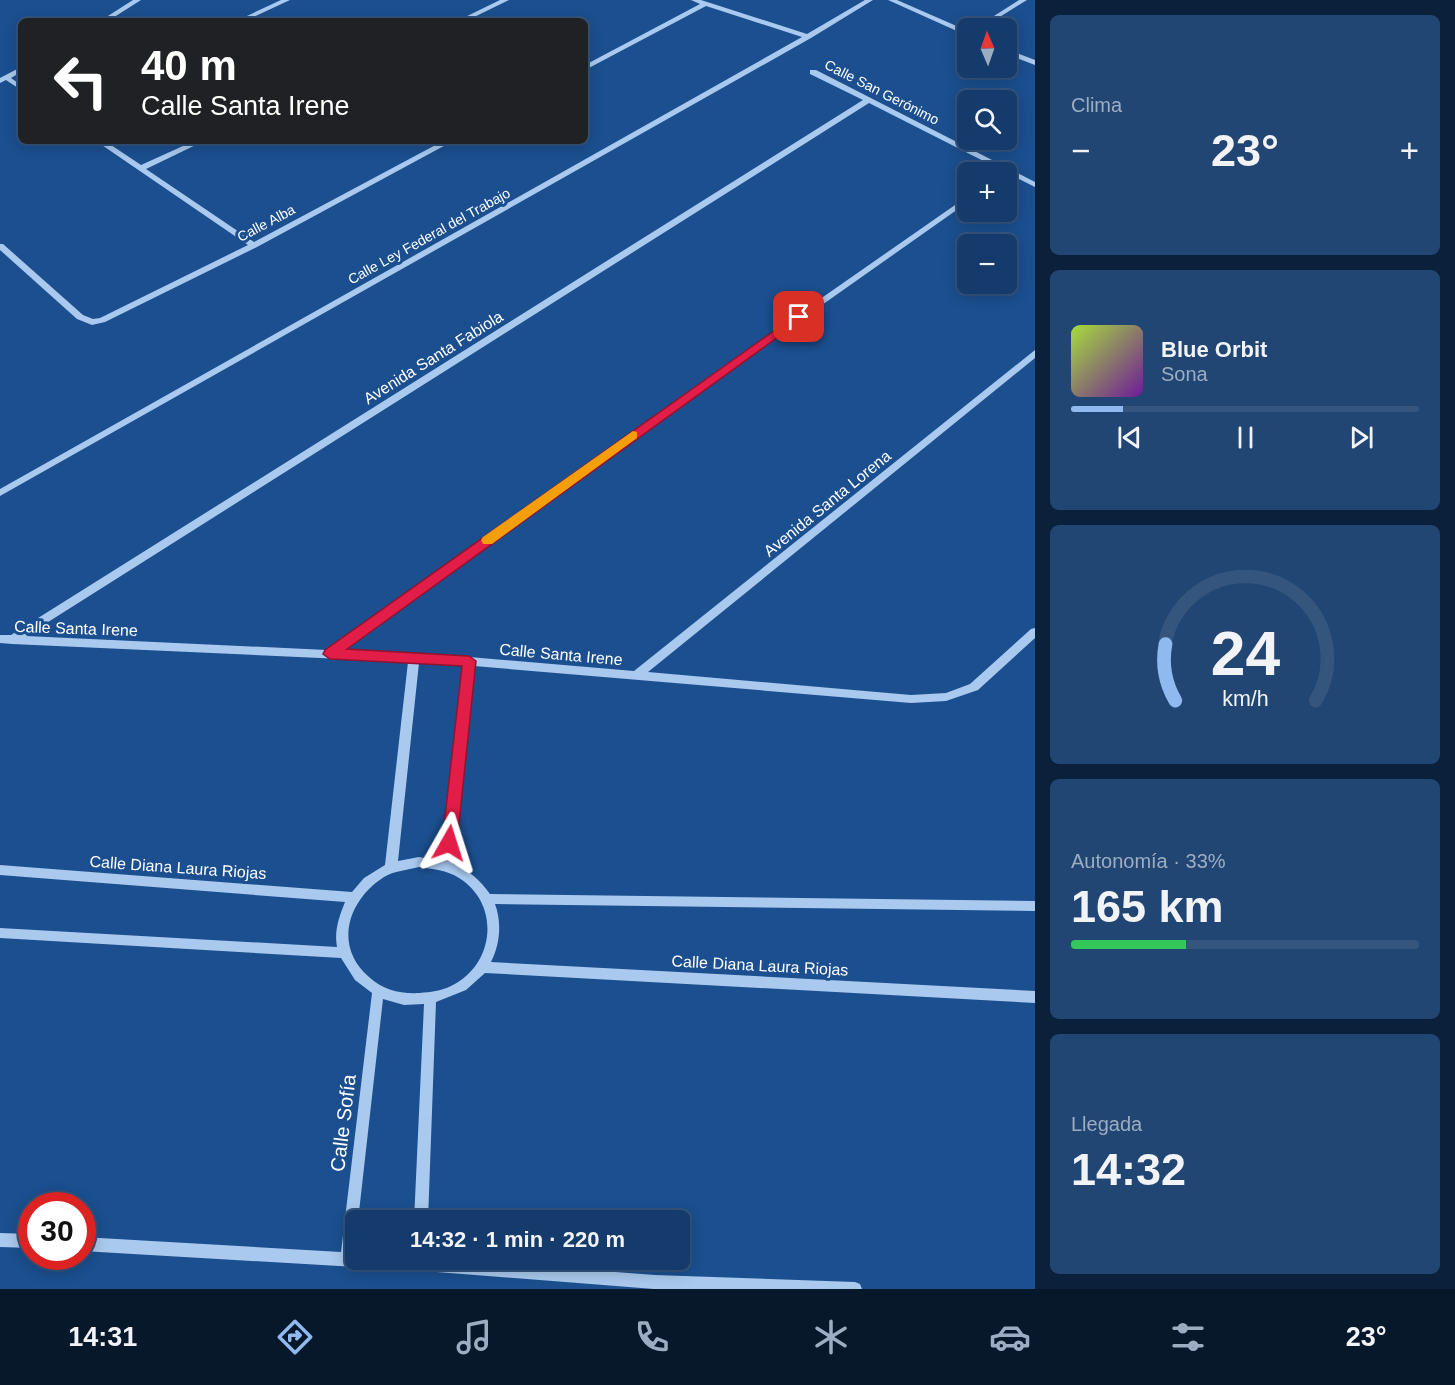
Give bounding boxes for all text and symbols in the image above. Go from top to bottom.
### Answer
north arrow [957,18,1017,78]
map controls [957,18,1017,294]
icon: left [42,42,120,120]
text: 40 m [141,42,237,89]
street label: Calle San Gerónimo [822,56,942,128]
button: search [957,90,1017,150]
text: Calle Santa Irene [141,91,350,121]
text: Clima [1071,94,1122,116]
text: 23° [1211,125,1279,176]
text: − [1071,132,1090,169]
text: + [1400,132,1419,169]
button: + [957,162,1017,222]
street label: Calle Ley Federal del Trabajo [345,185,513,287]
street label: Calle Alba [234,201,298,245]
button: − [957,234,1017,294]
pin [773,291,824,342]
icon: arrive [782,300,815,333]
street label: Avenida Santa Fabiola [361,308,506,407]
text: Blue Orbit [1161,337,1267,362]
text: Sona [1161,363,1208,385]
icon: previous [1113,421,1146,454]
icon: pause [1229,421,1262,454]
icon: next [1345,421,1378,454]
street label: Avenida Santa Lorena [761,447,894,560]
street label: Calle Santa Irene [14,618,138,639]
text: 24 [1210,620,1280,689]
street label: Calle Santa Irene [499,641,623,668]
text: km/h [1222,688,1268,712]
position arrow [417,811,481,875]
text: Autonomía · 33% [1071,850,1226,872]
street label: Calle Diana Laura Riojas [89,853,267,882]
text: 165 km [1071,881,1224,932]
street label: Calle Diana Laura Riojas [671,952,849,979]
street label: Calle Sofía [326,1072,360,1173]
text: Llegada [1071,1113,1142,1135]
text: 14:32 [1071,1144,1186,1195]
speed limit sign: 30 [18,1192,96,1270]
text: 14:32 · 1 min · 220 m [410,1227,625,1252]
icon: directions [274,1316,316,1358]
icon: music [453,1316,495,1358]
icon: phone [631,1316,673,1358]
icon: climate [810,1316,852,1358]
icon: car [989,1316,1031,1358]
icon: filters [1167,1316,1209,1358]
text: 14:31 [68,1322,137,1352]
text: 23° [1346,1322,1387,1352]

